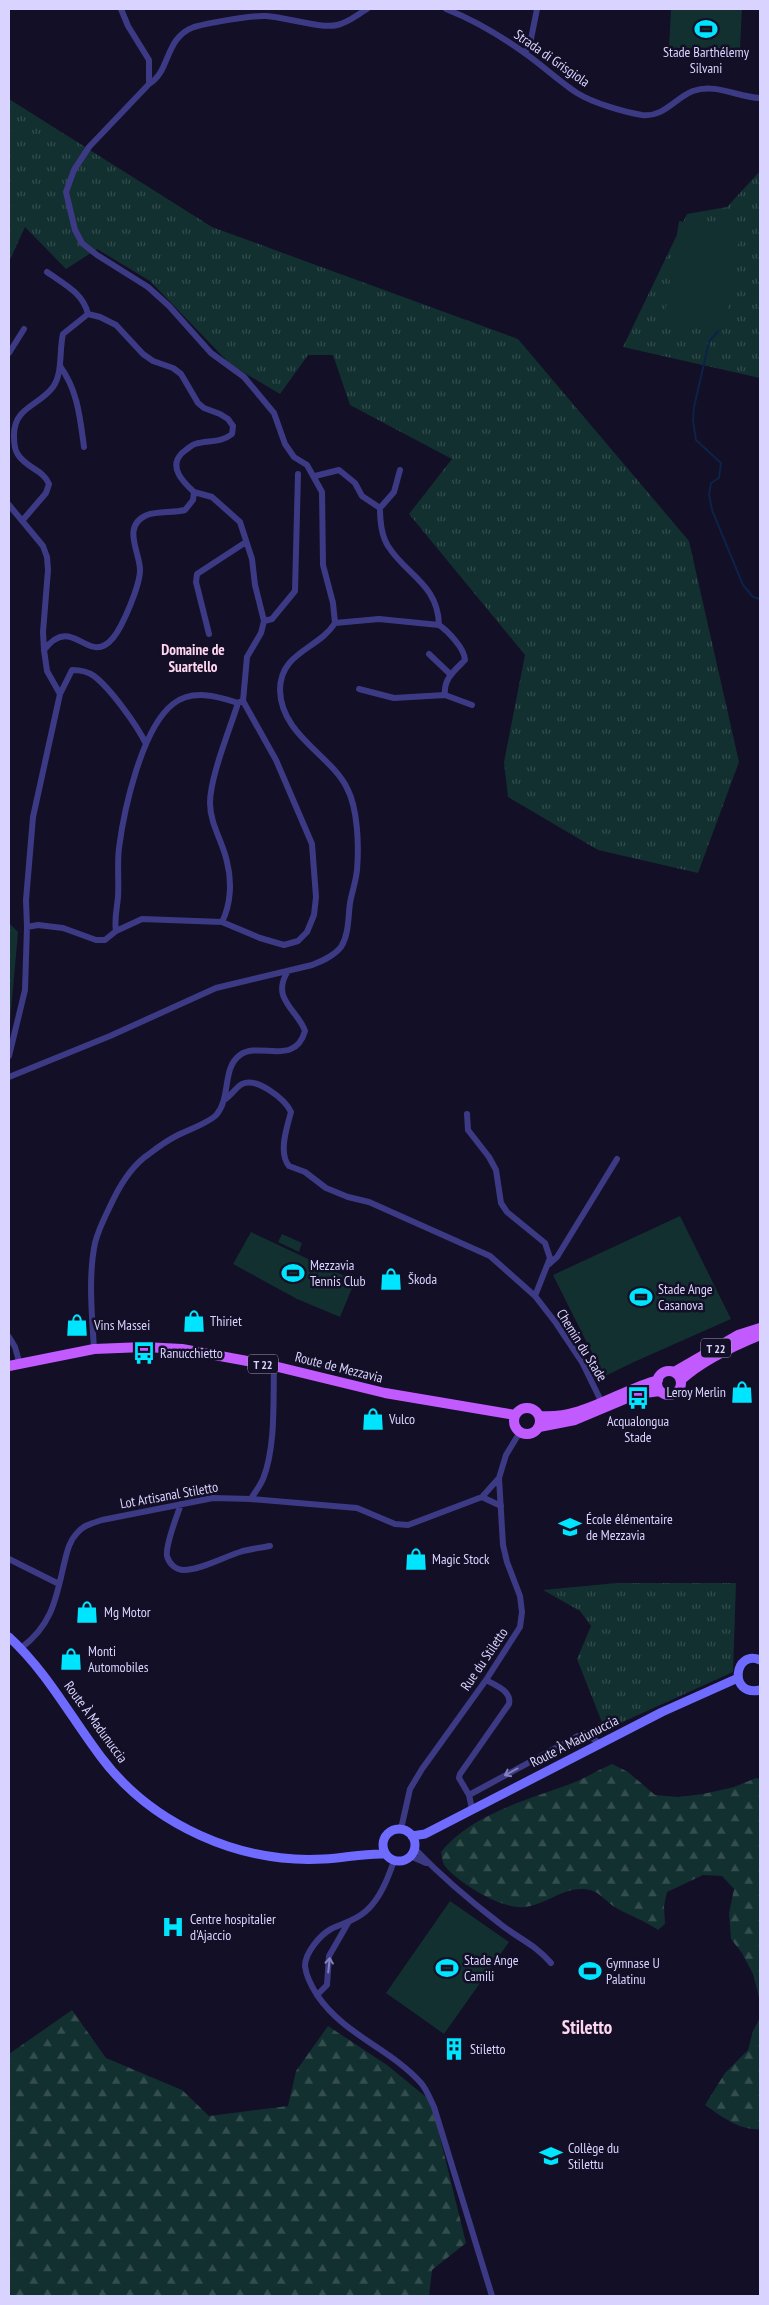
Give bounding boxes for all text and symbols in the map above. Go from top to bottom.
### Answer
sports icon: Stade Barthélemy Silvani [693,16,719,42]
street label: Strada di Grisgiola [511,25,593,91]
place label: Stade Barthélemy Silvani [663,43,750,77]
district label: Domaine de Suartello [161,640,225,676]
place label: Mezzavia Tennis Club [310,1256,365,1290]
sports icon: Mezzavia Tennis Club [280,1260,306,1286]
shop icon: Škoda [378,1266,404,1292]
place label: Škoda [408,1270,437,1288]
place label: Stade Ange Casanova [658,1280,713,1314]
sports icon: Stade Ange Casanova [628,1284,654,1310]
street label: Chemin du Stade [553,1305,611,1385]
shop icon: Thiriet [181,1308,207,1334]
shop icon: Vins Massei [64,1312,90,1338]
place label: Thiriet [210,1312,242,1330]
place label: Vins Massei [93,1316,150,1334]
road number: T 22 [701,1339,731,1358]
bus stop icon: Ranucchietto [131,1340,157,1366]
place label: Ranucchietto [160,1344,223,1362]
street label: Route de Mezzavia [293,1347,385,1387]
road number: T 22 [248,1355,278,1374]
shop icon: Leroy Merlin [729,1379,755,1405]
place label: Leroy Merlin [666,1383,726,1401]
bus stop icon: Acqualongua Stade [625,1385,651,1411]
shop icon: Vulco [360,1406,386,1432]
place label: Vulco [388,1410,415,1428]
place label: Acqualongua Stade [607,1412,669,1446]
street label: Lot Artisanal Stiletto [119,1478,219,1512]
place label: École élémentaire de Mezzavia [586,1510,673,1544]
school or university icon: École élémentaire de Mezzavia [557,1514,583,1540]
shop icon: Magic Stock [403,1546,429,1572]
place label: Magic Stock [432,1550,490,1568]
shop icon: Mg Motor [74,1599,100,1625]
place label: Mg Motor [104,1603,151,1621]
street label: Rue du Stiletto [456,1624,512,1694]
place label: Monti Automobiles [88,1642,149,1676]
shop icon: Monti Automobiles [58,1646,84,1672]
street label: Route À Madunuccia [60,1678,132,1766]
street label: Route À Madunuccia [527,1711,621,1771]
one-way arrow [504,1768,519,1777]
place label: Centre hospitalier d'Ajaccio [190,1910,276,1944]
hospital icon: Centre hospitalier d'Ajaccio [160,1914,186,1940]
place label: Stade Ange Camili [464,1951,519,1985]
place label: Gymnase U Palatinu [606,1954,660,1988]
sports icon: Stade Ange Camili [434,1955,460,1981]
one-way arrow [324,1957,333,1973]
sports icon: Gymnase U Palatinu [577,1958,603,1984]
district label: Stiletto [562,2015,612,2039]
building icon: Stiletto [441,2036,467,2062]
place label: Stiletto [470,2040,506,2058]
place label: Collège du Stilettu [568,2139,619,2173]
school or university icon: Collège du Stilettu [538,2143,564,2169]

